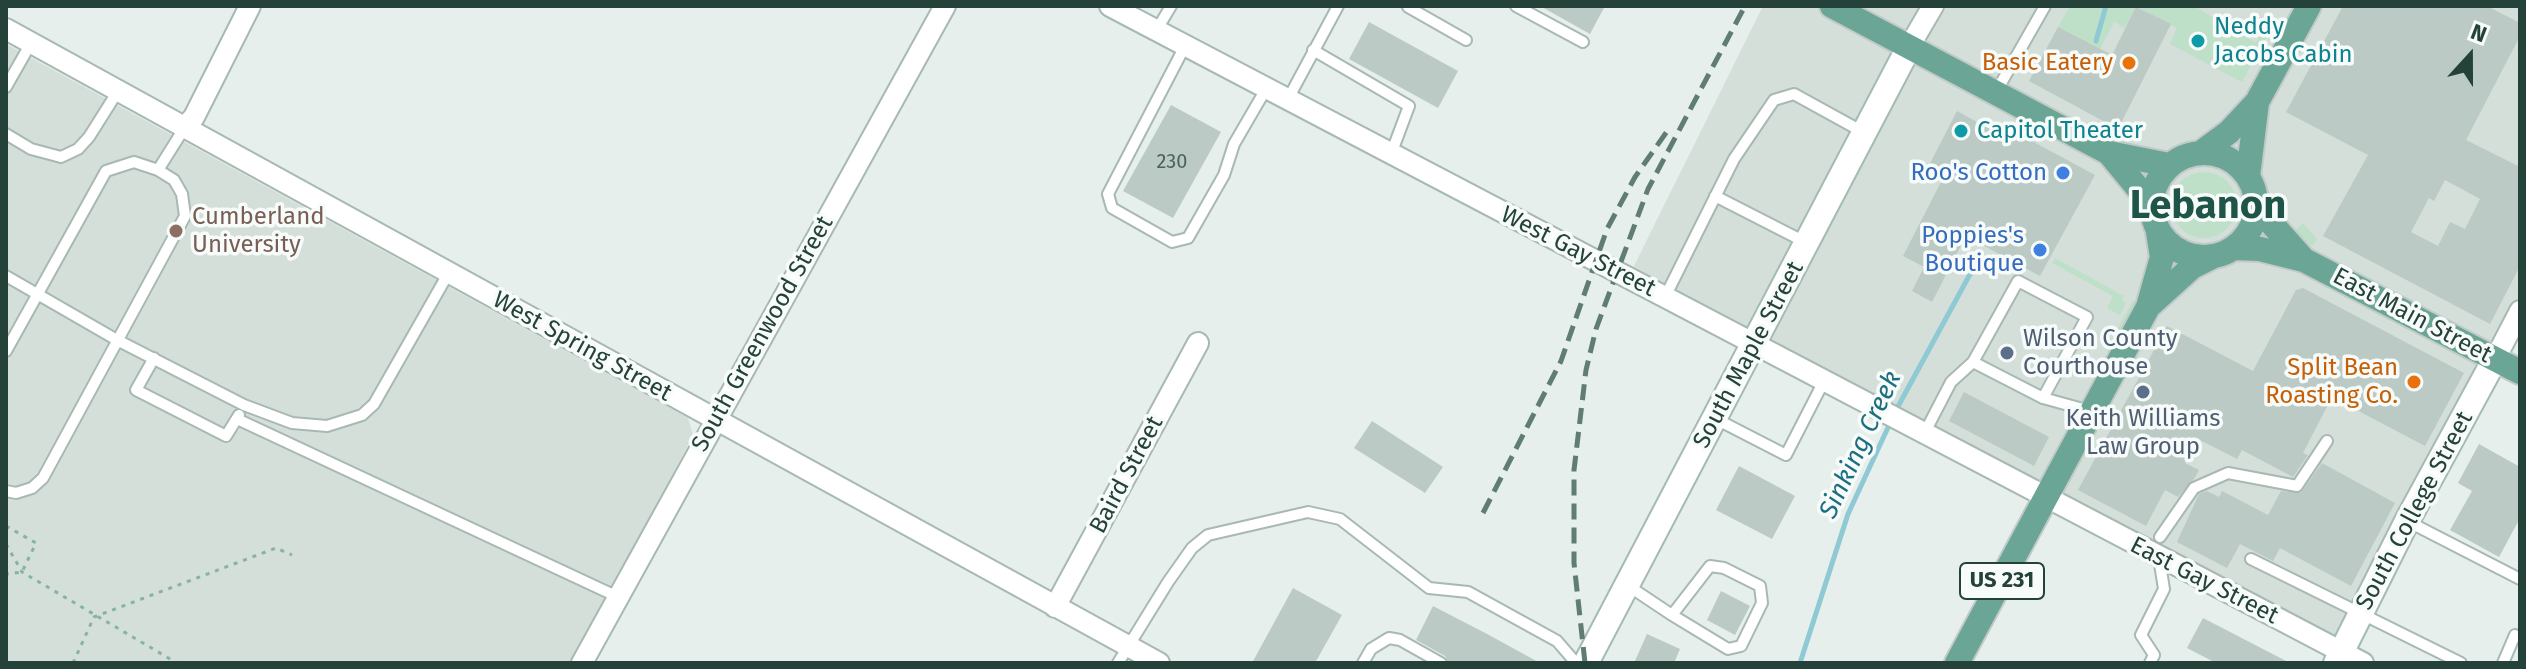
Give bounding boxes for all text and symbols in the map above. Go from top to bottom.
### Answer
place label: Neddy Jacobs Cabin [2214,13,2353,69]
north arrow [2430,16,2510,96]
text: N [2467,18,2490,48]
marker: Neddy Jacobs Cabin [2189,32,2207,50]
place label: Basic Eatery [1982,49,2113,77]
marker: Basic Eatery [2120,54,2138,72]
place label: Capitol Theater [1977,117,2143,145]
marker: Capitol Theater [1952,122,1970,140]
house number: 230 [1157,150,1187,174]
place label: Roo's Cotton [1910,159,2047,187]
marker: Roo's Cotton [2054,164,2072,182]
district label: Lebanon [2130,183,2286,231]
street label: West Gay Street [1496,201,1660,303]
place label: Cumberland University [192,203,325,259]
street label: South Greenwood Street [686,211,840,457]
marker: Cumberland University [167,222,185,240]
place label: Poppies's Boutique [1921,222,2024,278]
marker: Poppies's Boutique [2031,241,2049,259]
street label: South Maple Street [1688,257,1810,453]
street label: East Main Street [2328,262,2496,370]
street label: West Spring Street [487,286,677,408]
place label: Wilson County Courthouse [2023,325,2178,381]
marker: Wilson County Courthouse [1998,344,2016,362]
place label: Split Bean Roasting Co. [2265,354,2398,410]
water label: Sinking Creek [1813,366,1909,524]
marker: Split Bean Roasting Co. [2405,373,2423,391]
marker: Keith Williams Law Group [2134,383,2152,401]
place label: Keith Williams Law Group [2066,405,2220,461]
street label: South College Street [2350,407,2480,615]
street label: Baird Street [1084,411,1170,539]
street label: East Gay Street [2125,531,2283,631]
road number: US 231 [1960,563,2044,599]

